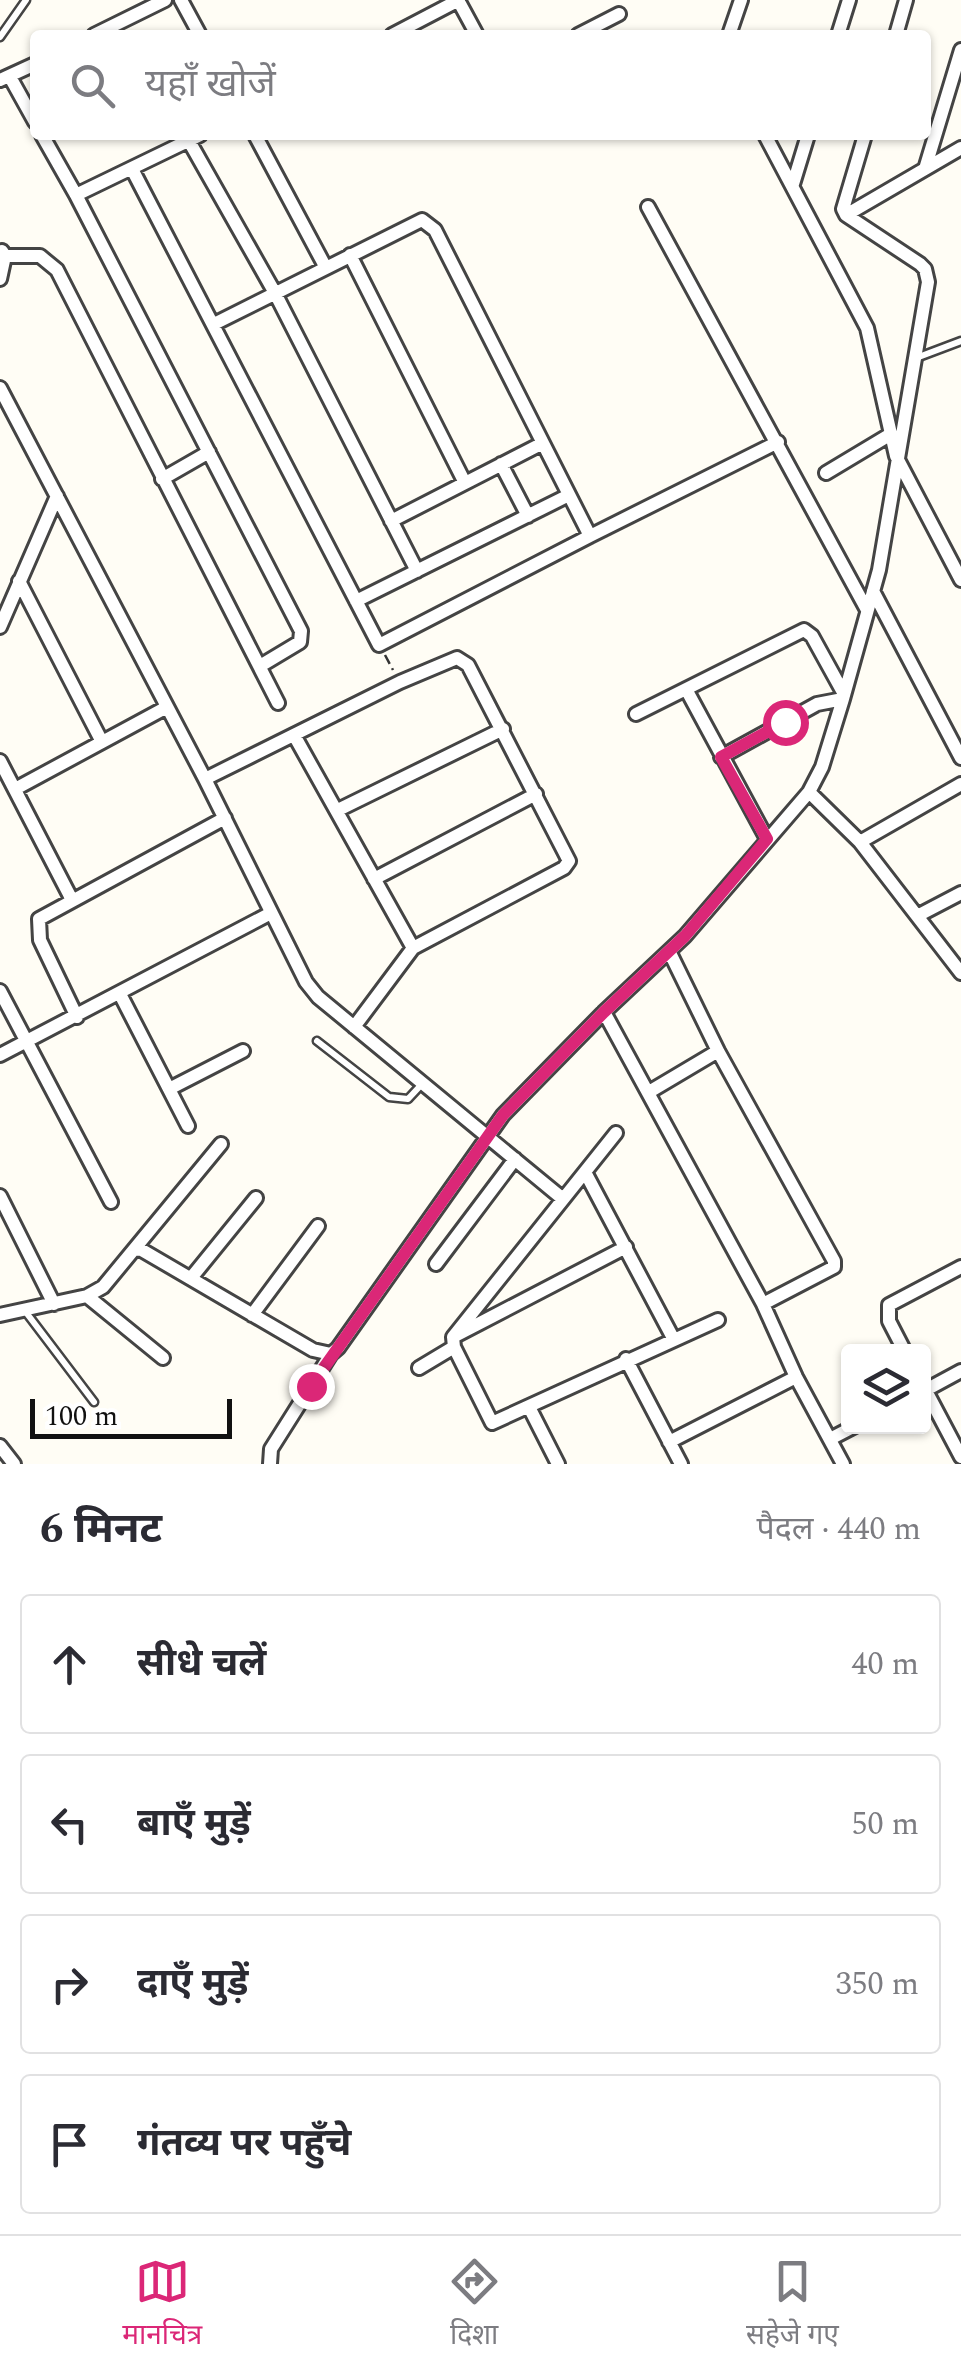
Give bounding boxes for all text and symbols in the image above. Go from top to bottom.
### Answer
search box [30,30,931,140]
text: यहाँ खोजें [145,56,276,114]
icon: search [65,58,120,113]
route start [763,700,809,746]
map controls [841,1344,931,1434]
button: layers [841,1344,931,1434]
route end [289,1364,335,1410]
scale bar [30,1394,232,1438]
text: 100 m [45,1395,118,1438]
text: 6 मिनट [40,1498,162,1561]
text: पैदल · 440 m [757,1505,921,1554]
text: सीधे चलें [137,1635,266,1693]
icon: ahead [42,1637,97,1692]
text: 40 m [851,1640,919,1689]
text: बाएँ मुड़ें [137,1795,251,1853]
icon: left [42,1797,97,1852]
text: 50 m [851,1800,919,1849]
text: दाएँ मुड़ें [137,1955,249,2013]
icon: right [42,1957,97,2012]
text: 350 m [835,1960,919,2009]
text: गंतव्य पर पहुँचे [137,2115,351,2173]
icon: arrive [42,2117,97,2172]
tab: मानचित्र [122,2254,202,2357]
tab: दिशा [447,2254,502,2357]
tab: सहेजे गए [746,2254,839,2357]

